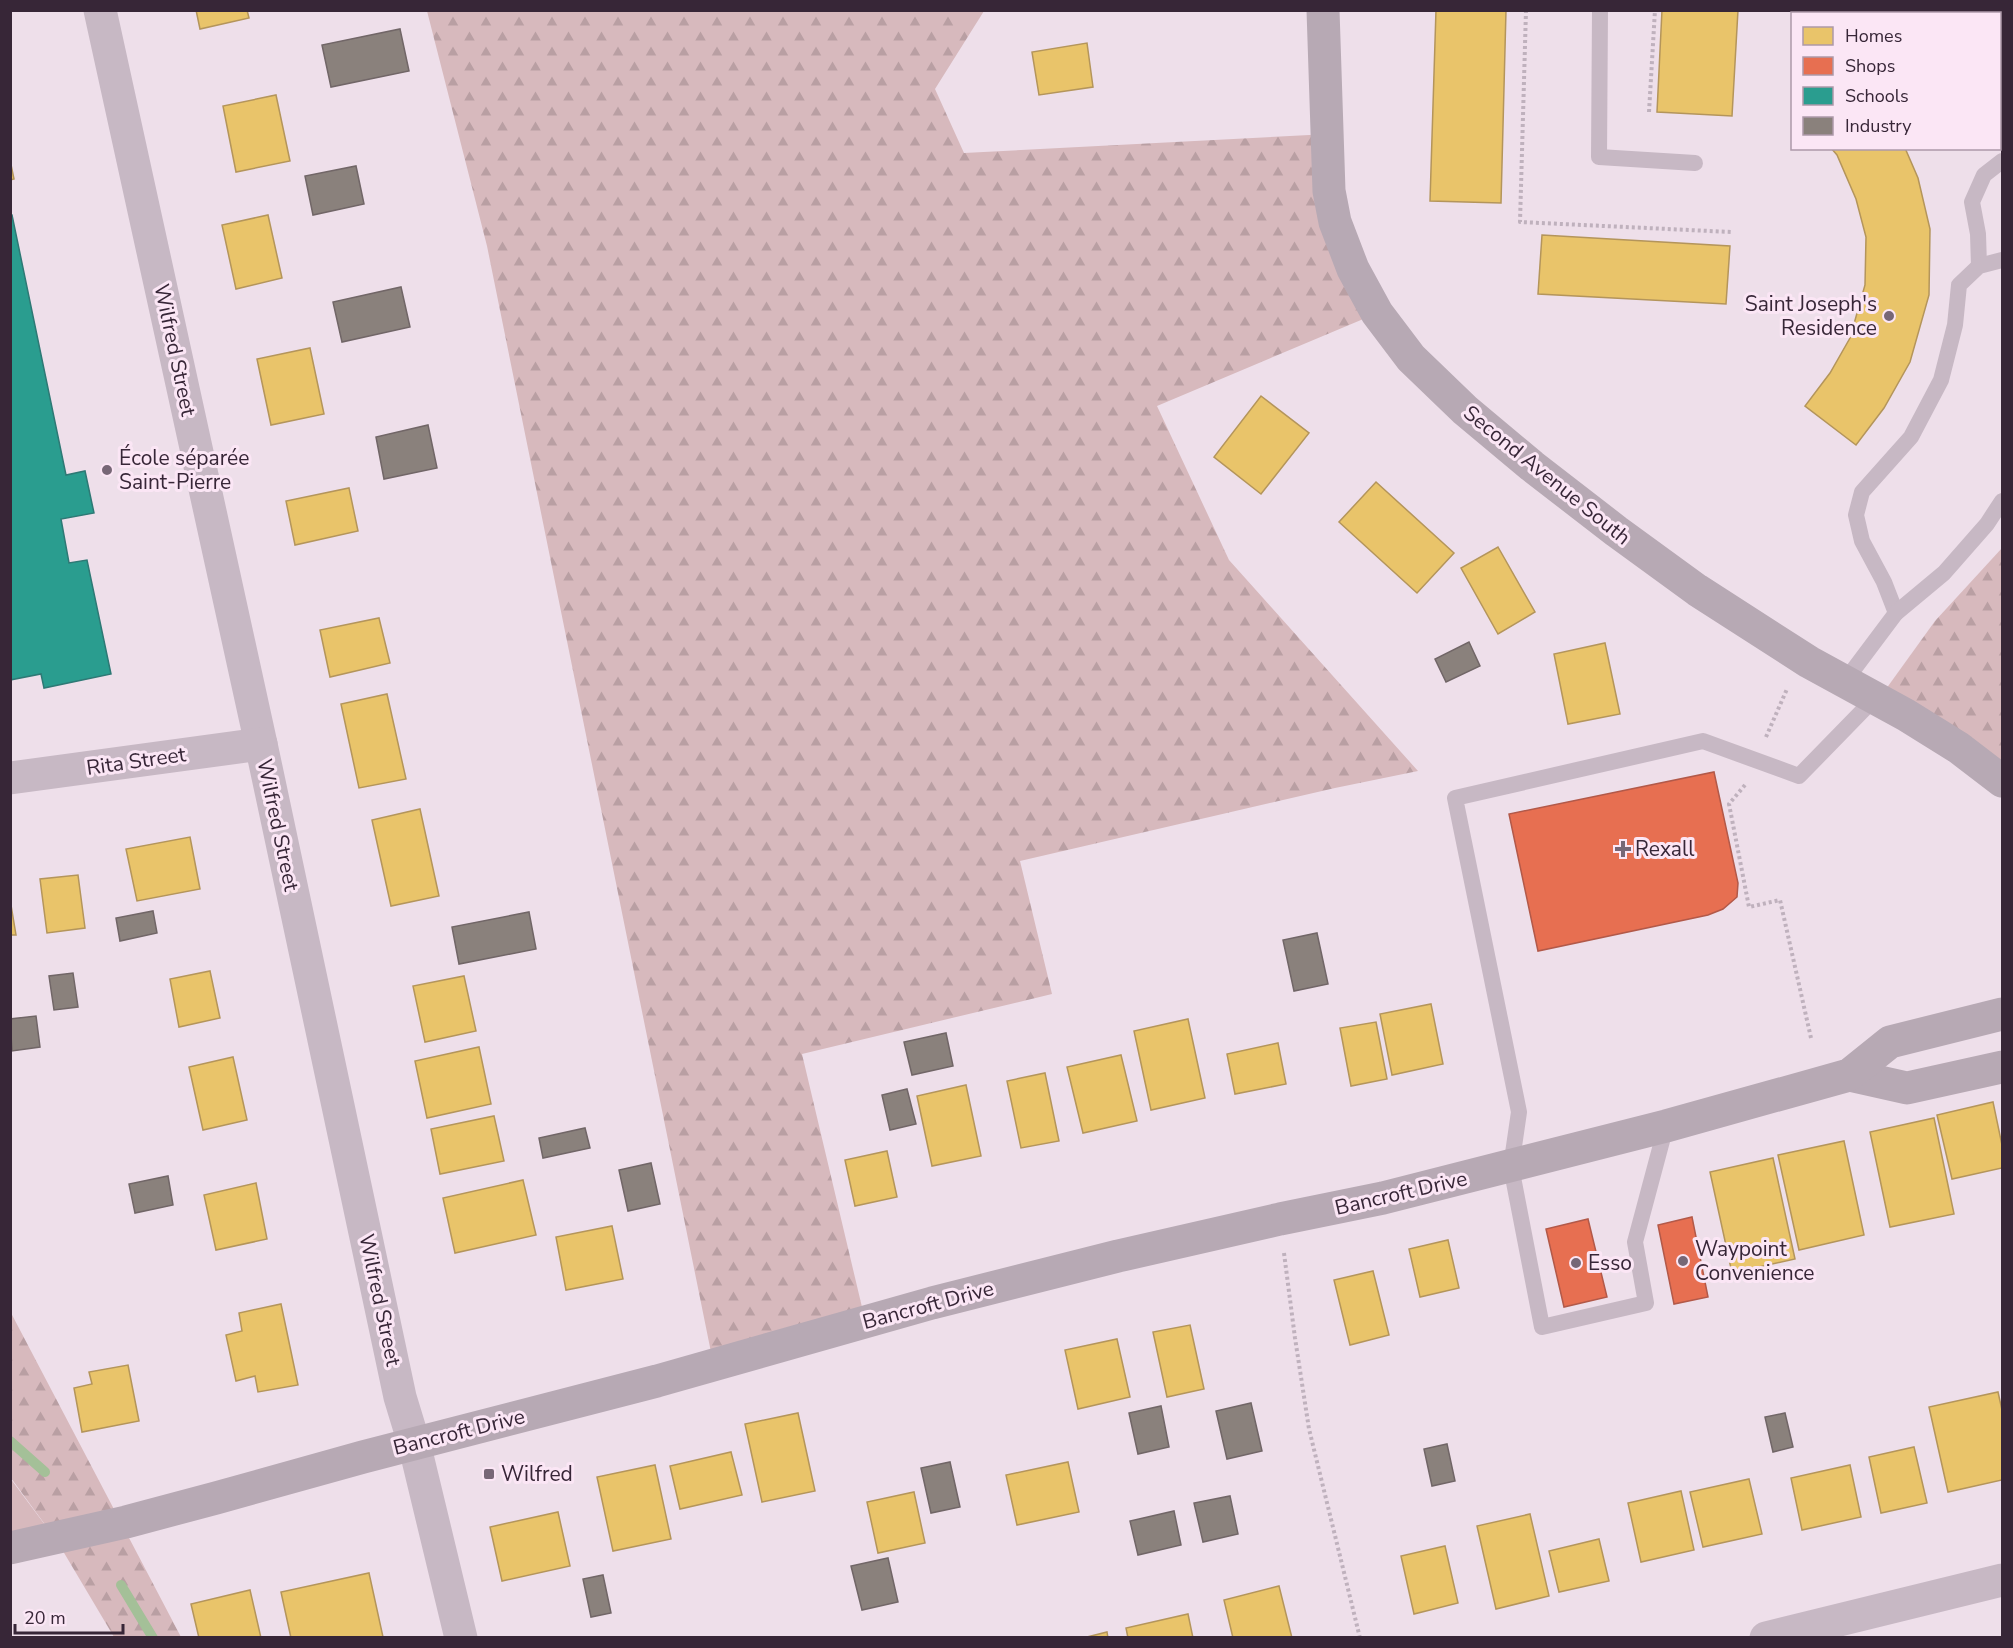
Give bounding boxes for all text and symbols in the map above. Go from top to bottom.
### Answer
legend [1791,12,2001,150]
text: Homes [1845,24,1902,48]
text: Shops [1845,54,1895,78]
text: Schools [1845,84,1909,108]
text: Industry [1845,114,1912,138]
street label: Wilfred Street [147,281,203,419]
place label: Saint Joseph's Residence [1745,290,1877,342]
marker: Saint Joseph's Residence [1882,309,1896,323]
street label: Second Avenue South [1458,399,1636,551]
place label: École séparée Saint-Pierre [119,444,249,496]
marker: École séparée Saint-Pierre [100,463,114,477]
street label: Rita Street [84,740,188,782]
street label: Wilfred Street [250,756,306,894]
place label: Rexall [1635,835,1695,863]
marker: Rexall [1616,842,1630,856]
street label: Bancroft Drive [1332,1164,1470,1222]
street label: Wilfred Street [352,1231,408,1369]
place label: Waypoint Convenience [1695,1235,1814,1287]
place label: Esso [1588,1249,1632,1277]
marker: Waypoint Convenience [1676,1254,1690,1268]
marker: Esso [1569,1256,1583,1270]
street label: Bancroft Drive [859,1274,997,1336]
street label: Bancroft Drive [390,1402,528,1462]
place label: Wilfred [501,1460,573,1488]
marker: Wilfred [482,1467,496,1481]
scale bar [15,1597,123,1635]
text: 20 m [24,1606,66,1630]

